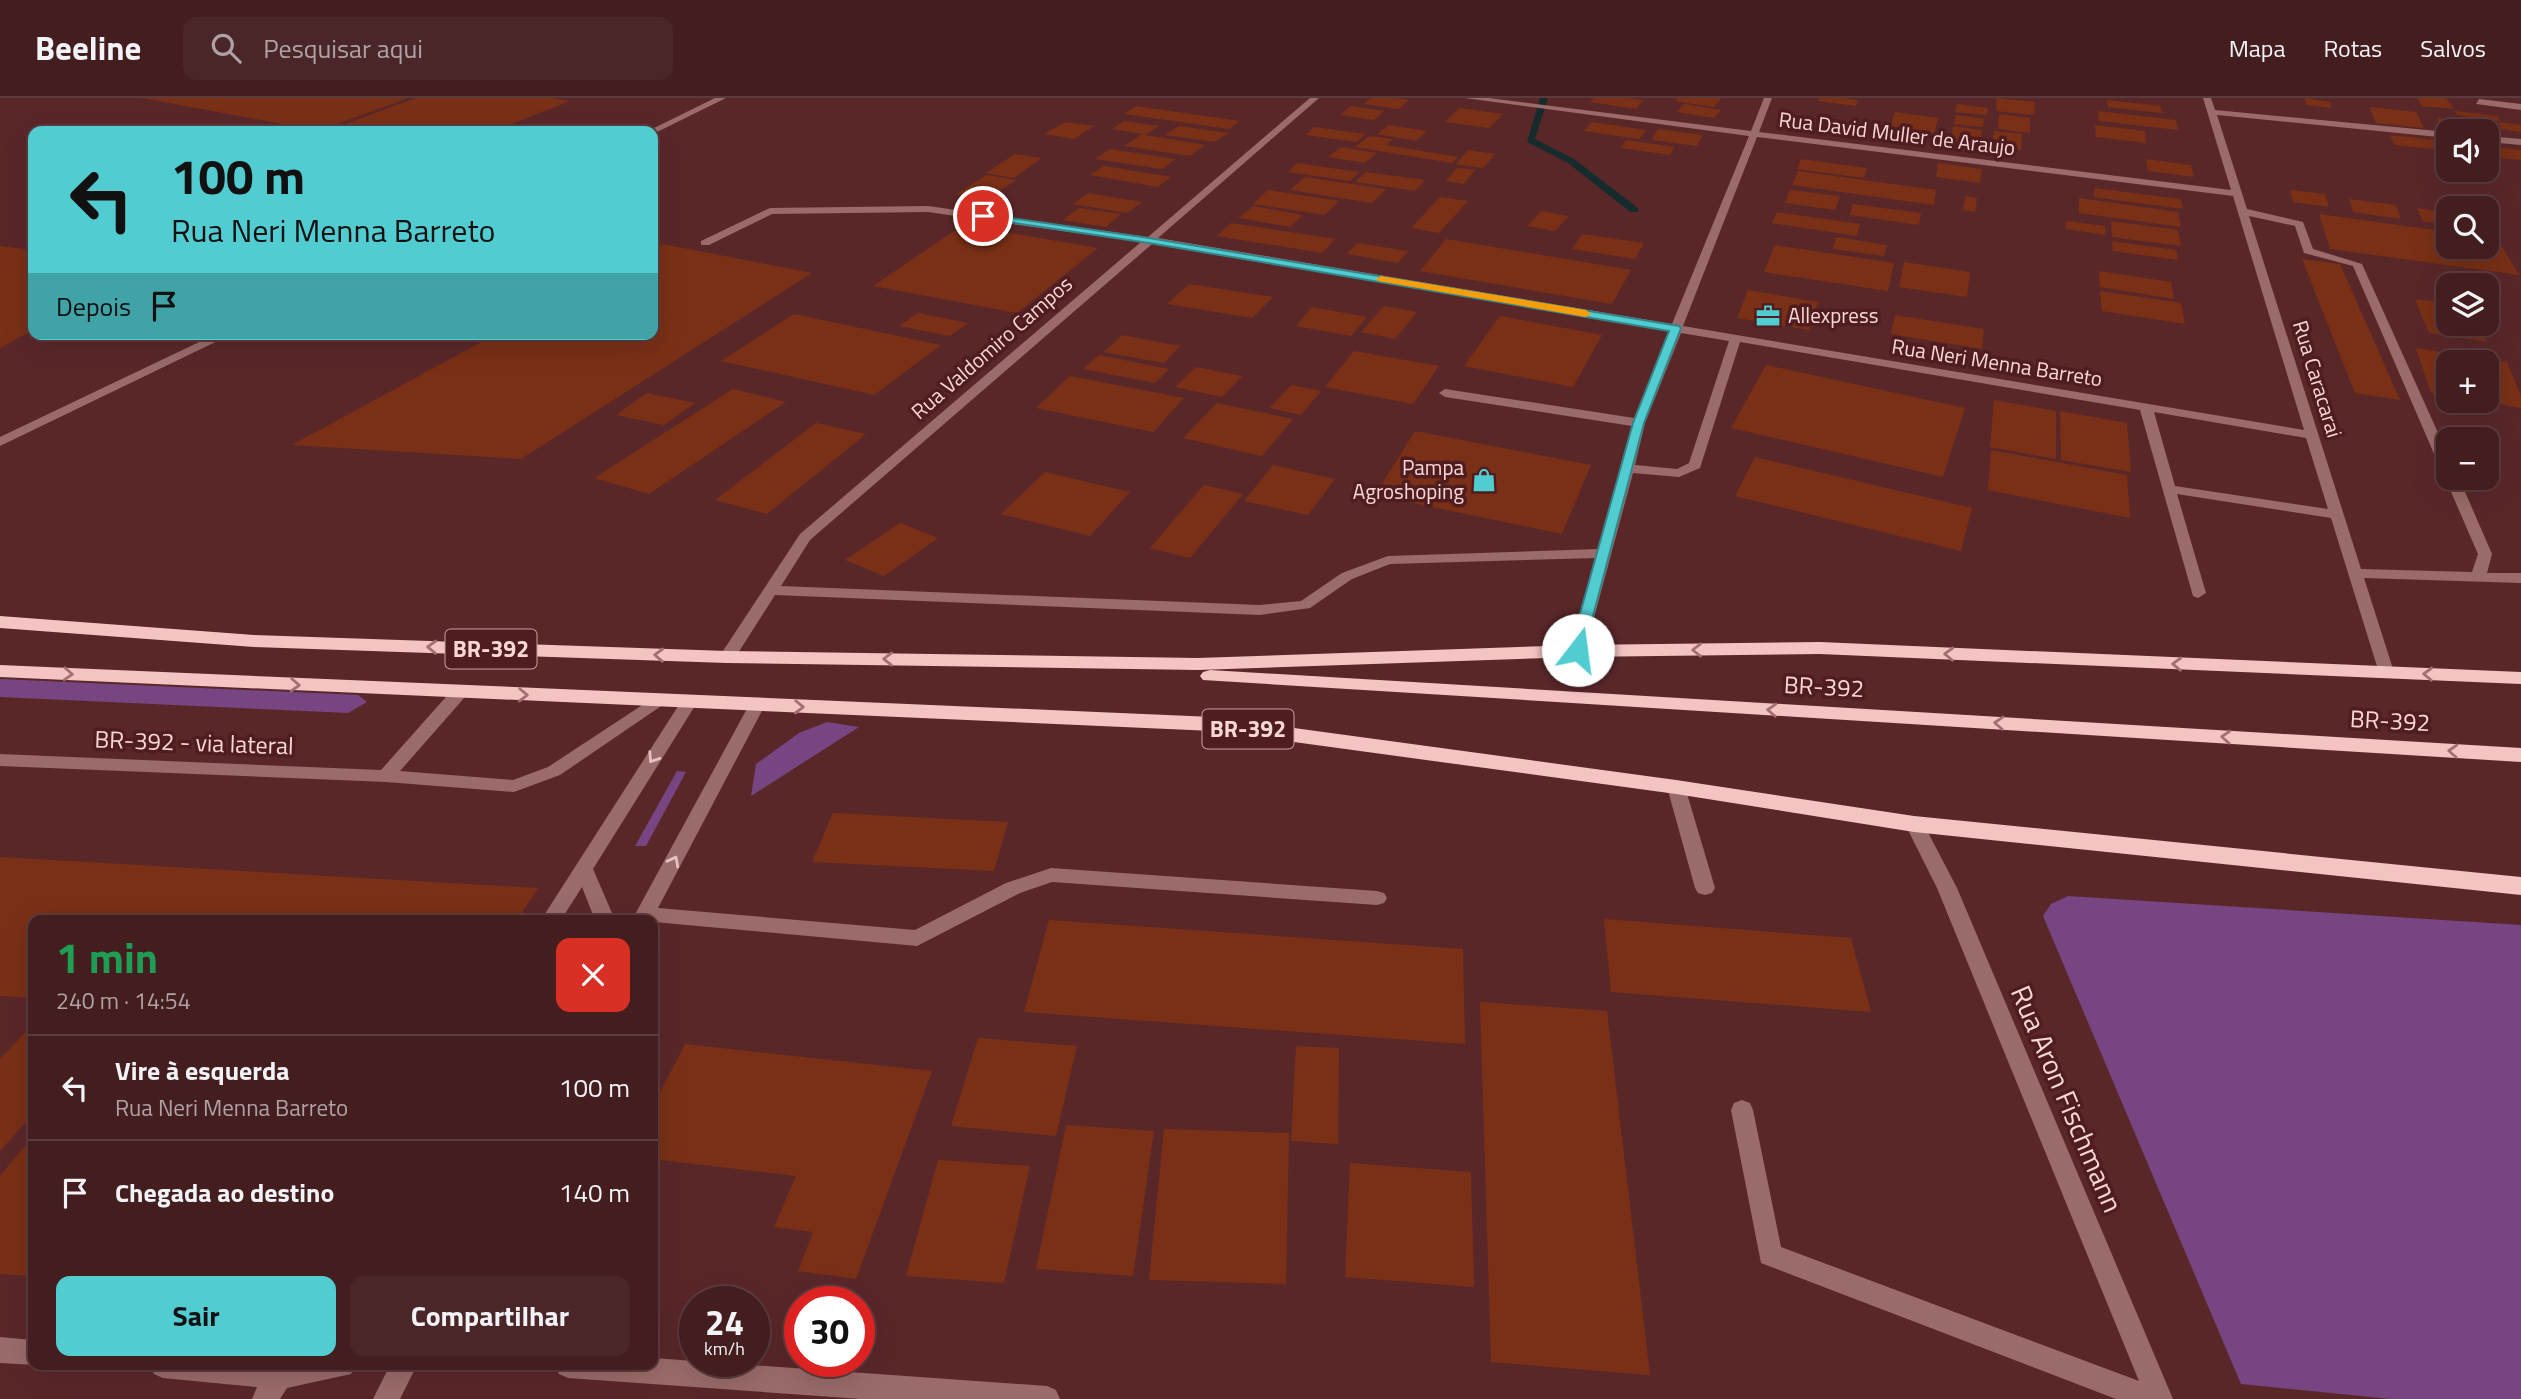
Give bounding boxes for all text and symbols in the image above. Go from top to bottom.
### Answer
search box [183,17,673,80]
text: Beeline [35,23,141,73]
icon: search [207,29,245,67]
text: Pesquisar aqui [263,29,423,68]
text: Mapa [2229,30,2285,66]
text: Rotas [2323,30,2382,66]
text: Salvos [2420,30,2486,66]
street label: Rua David Muller de Araujo [1777,103,2017,163]
map controls [2436,119,2499,490]
button: sound [2436,119,2499,182]
text: 100 m [171,138,305,213]
icon: left [56,154,147,245]
pin [953,186,1013,246]
button: search [2436,196,2499,259]
icon: arrive [964,197,1002,235]
text: Rua Neri Menna Barreto [171,206,496,254]
street label: Rua Valdomiro Campos [904,268,1079,426]
button: layers [2436,273,2499,336]
text: Depois [56,287,131,326]
icon: arrive [145,287,183,325]
place label: Allexpress [1788,299,1879,331]
office icon: Allexpress [1754,302,1782,330]
street label: Rua Caracarai [2285,316,2351,441]
street label: Rua Neri Menna Barreto [1889,330,2105,394]
button: + [2436,350,2499,413]
button: − [2436,427,2499,490]
place label: Pampa Agroshoping [1353,451,1464,507]
shop icon: Pampa Agroshoping [1470,466,1498,494]
position arrow [1541,613,1615,687]
road number: BR-392 [446,629,536,668]
one-way arrow [426,639,437,654]
one-way arrow [1692,642,1703,657]
one-way arrow [1943,646,1954,661]
one-way arrow [654,647,665,662]
one-way arrow [882,651,893,667]
one-way arrow [2171,656,2182,671]
street label: BR-392 [1783,666,1865,706]
one-way arrow [63,667,74,682]
one-way arrow [2423,667,2434,682]
one-way arrow [290,677,301,692]
one-way arrow [517,688,528,703]
one-way arrow [794,699,805,714]
street label: BR-392 [2349,700,2431,740]
one-way arrow [1766,702,1777,717]
road number: BR-392 [1202,709,1294,748]
one-way arrow [1993,716,2004,731]
street label: BR-392 - via lateral [94,721,294,763]
one-way arrow [2220,730,2231,745]
one-way arrow [2447,744,2458,759]
one-way arrow [649,751,662,764]
one-way arrow [666,855,680,868]
text: 1 min [56,925,158,989]
button: close [556,938,630,1012]
street label: Rua Aron Fischmann [2000,979,2135,1219]
text: 240 m · 14:54 [56,983,191,1018]
text: Vire à esquerda [115,1051,290,1090]
text: 100 m [559,1068,630,1107]
icon: left [56,1069,94,1107]
text: Rua Neri Menna Barreto [115,1090,348,1125]
text: Chegada ao destino [115,1173,334,1212]
text: 140 m [559,1173,630,1212]
icon: arrive [56,1174,94,1212]
button: Sair [56,1276,336,1356]
button: Compartilhar [350,1276,630,1356]
speed limit sign: 30 [784,1286,875,1377]
text: 24 [705,1295,744,1349]
text: km/h [704,1335,745,1362]

